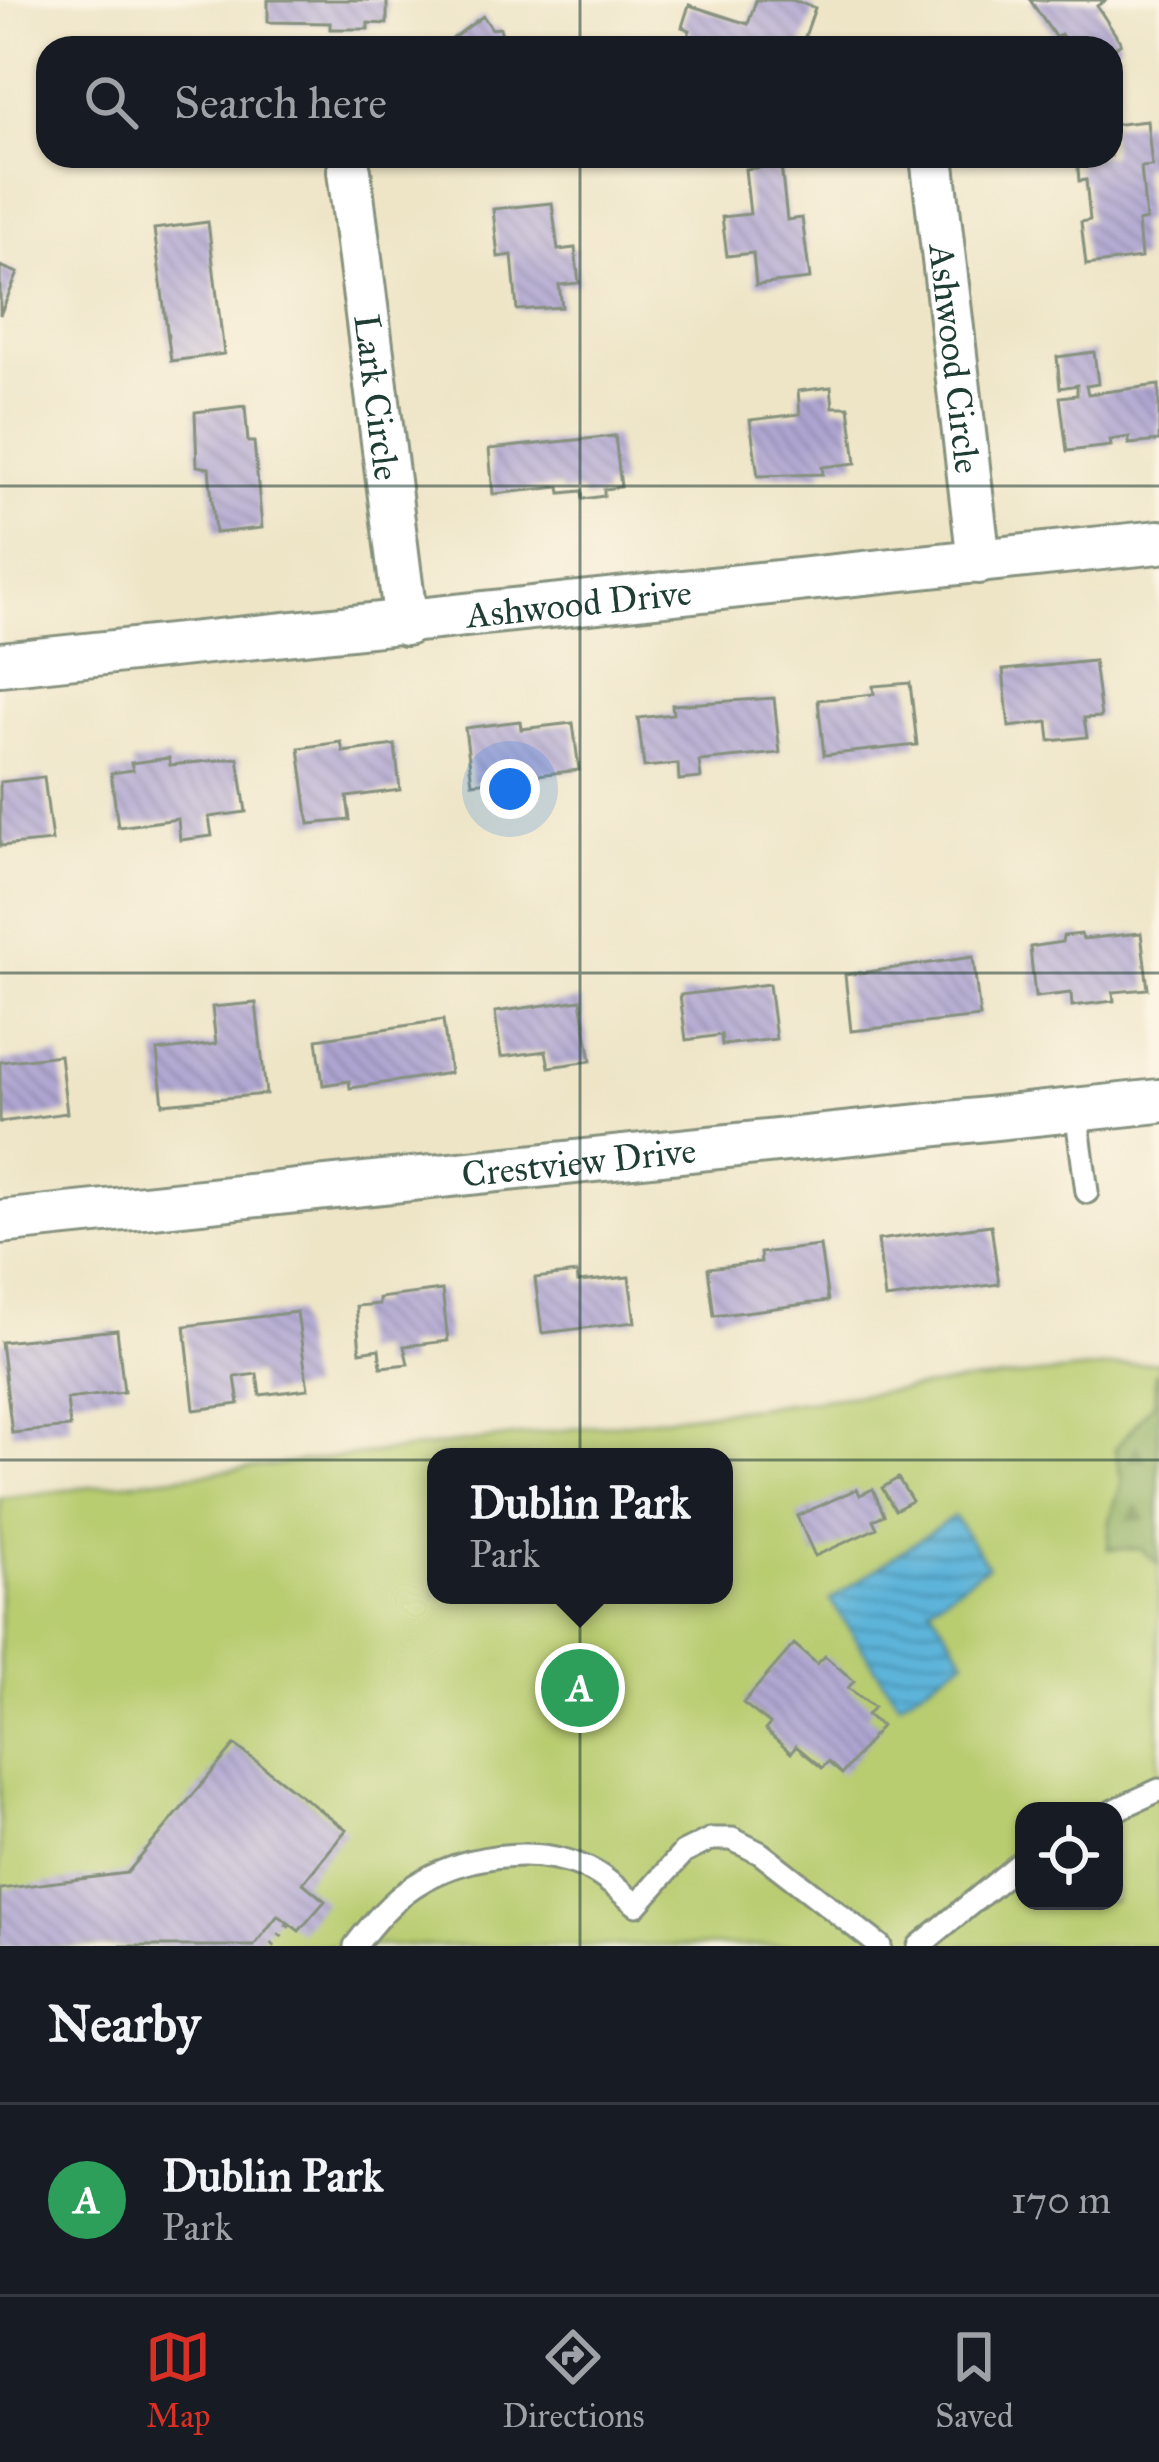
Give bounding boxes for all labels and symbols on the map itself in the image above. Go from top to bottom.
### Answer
street label: Ashwood Circle [919,240,990,476]
street label: Lark Circle [344,312,409,483]
street label: Ashwood Drive [462,570,694,638]
your location [480,759,540,819]
street label: Crestview Drive [460,1128,698,1197]
pin: A [541,1643,619,1733]

